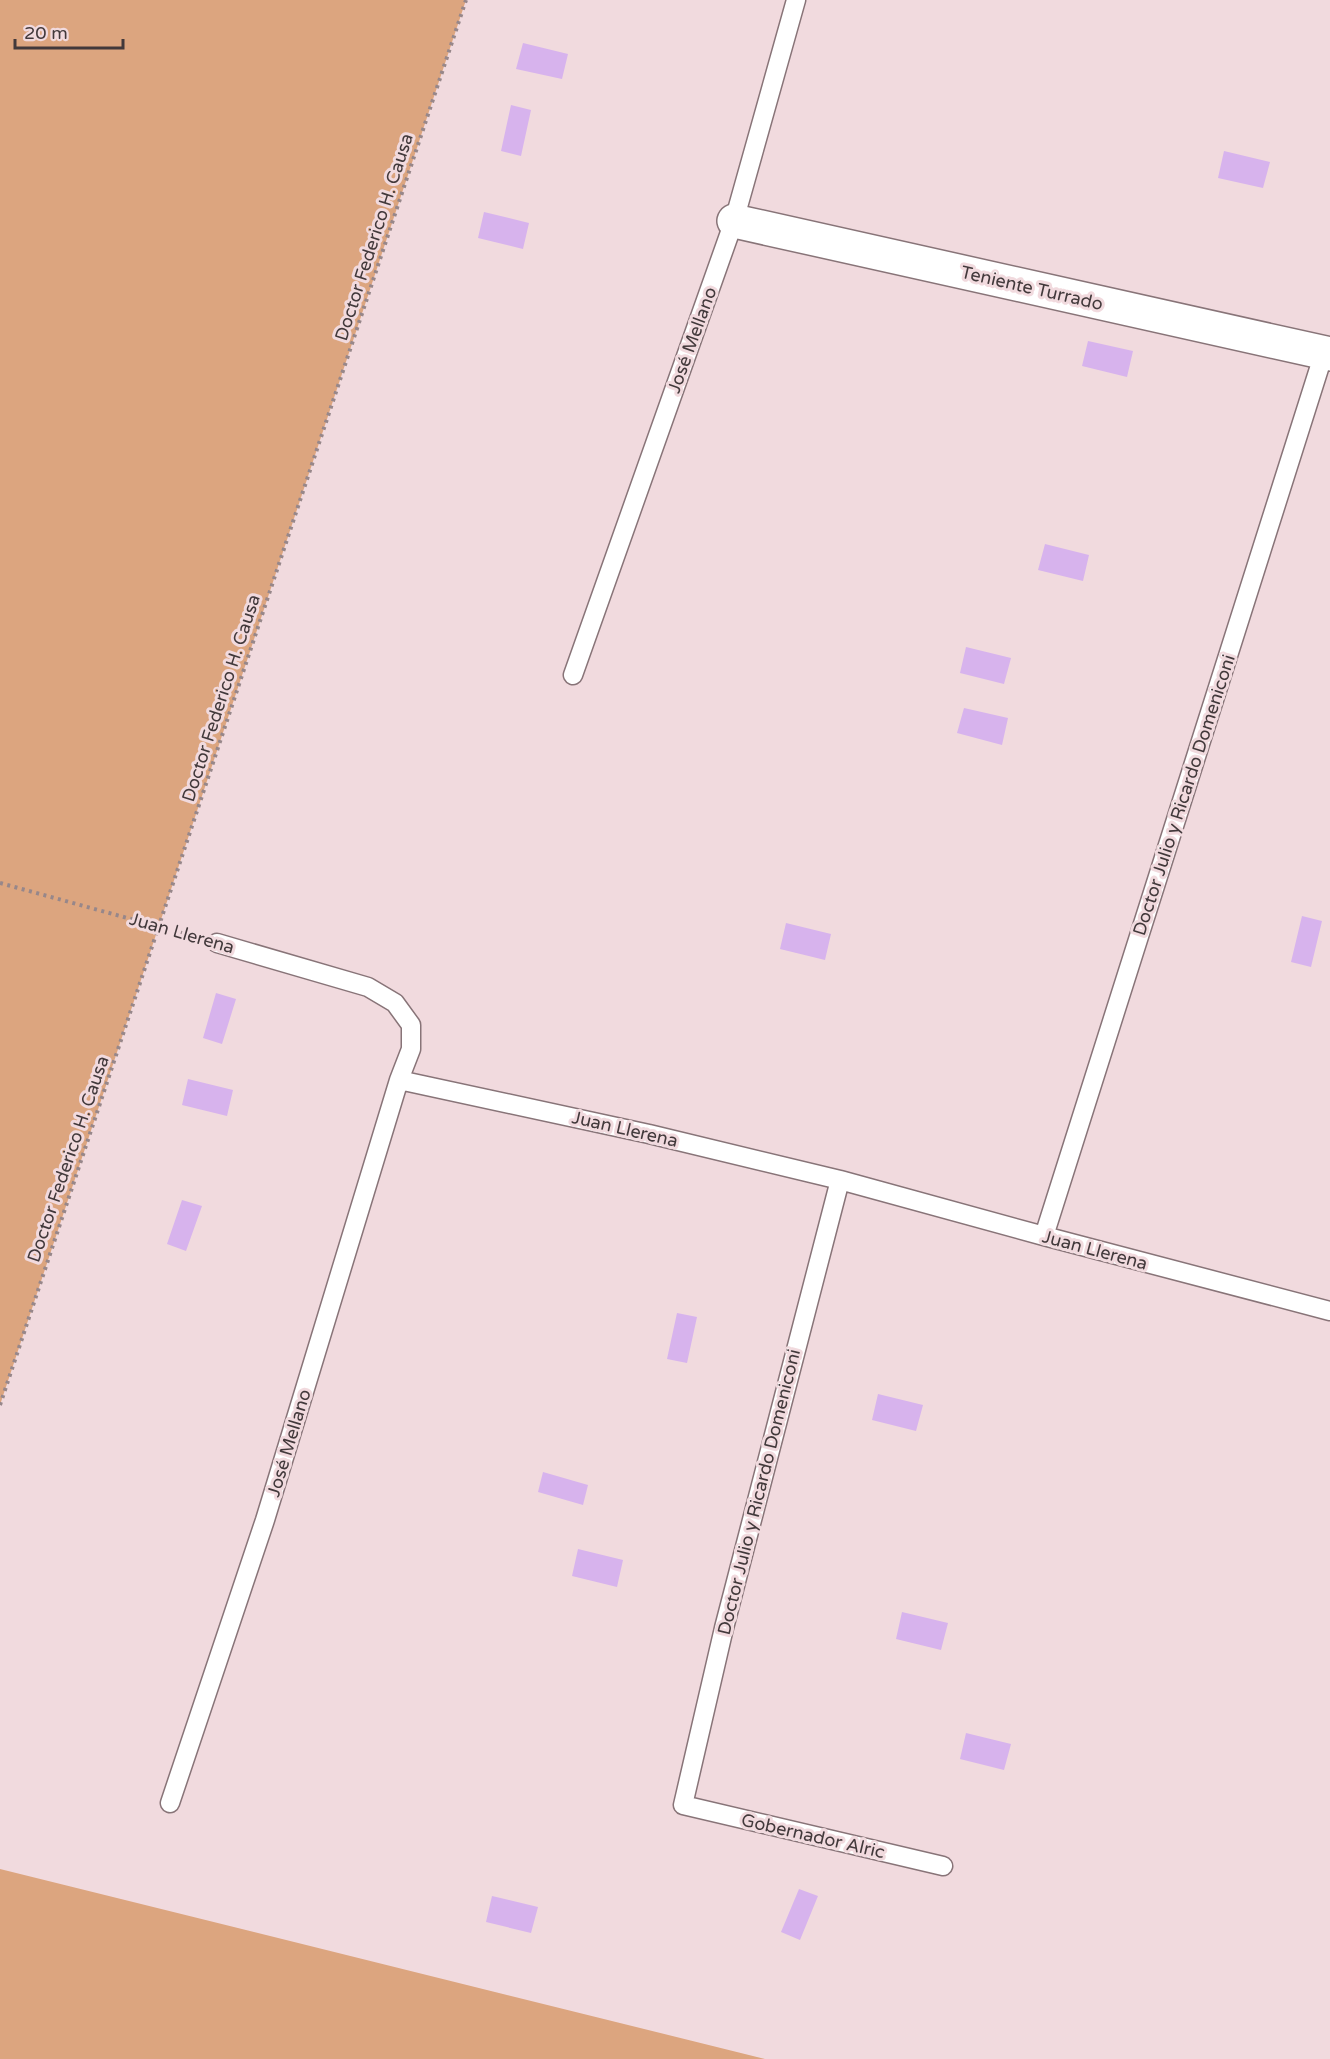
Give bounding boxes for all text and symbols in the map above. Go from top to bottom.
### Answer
scale bar [15,12,123,50]
text: 20 m [24,22,68,44]
street label: Doctor Federico H. Causa [330,131,418,343]
street label: Teniente Turrado [959,261,1105,315]
street label: José Mellano [663,284,721,396]
street label: Doctor Federico H. Causa [177,592,265,804]
street label: Doctor Julio y Ricardo Domeniconi [1128,652,1240,938]
street label: Juan Llerena [127,908,237,958]
street label: Doctor Federico H. Causa [22,1053,114,1265]
street label: Juan Llerena [570,1106,680,1152]
street label: Juan Llerena [1040,1225,1150,1275]
street label: Doctor Julio y Ricardo Domeniconi [713,1347,805,1637]
street label: José Mellano [262,1387,316,1499]
street label: Gobernador Alric [739,1809,887,1863]

